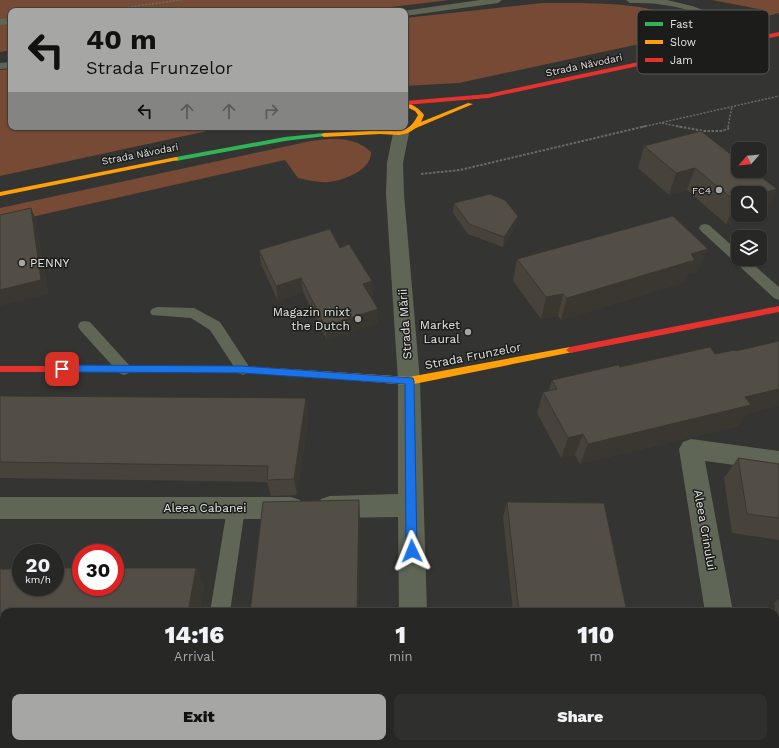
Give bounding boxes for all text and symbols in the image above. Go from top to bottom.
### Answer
legend [637,10,769,74]
text: Fast [670,18,693,31]
text: 40 m [86,23,156,56]
icon: left [20,24,72,76]
text: Slow [670,36,696,49]
street label: Strada Năvodari [545,52,623,78]
text: Jam [670,54,693,67]
text: Strada Frunzelor [86,57,233,78]
icon: left [134,100,156,122]
icon: ahead [176,100,198,122]
icon: ahead [218,100,240,122]
icon: right [260,100,282,122]
street label: Strada Năvodari [101,141,179,167]
north arrow [731,142,767,178]
map controls [731,142,767,266]
place label: FC4 [692,185,711,196]
marker: FC4 [714,185,724,195]
button: search [731,186,767,222]
button: layers [731,230,767,266]
place label: PENNY [30,256,70,270]
marker: PENNY [17,258,27,268]
street label: Strada Mării [396,288,414,360]
place label: Magazin mixt the Dutch [273,305,350,333]
marker: Magazin mixt the Dutch [353,314,363,324]
place label: Market Laural [420,318,460,346]
marker: Market Laural [463,327,473,337]
street label: Strada Frunzelor [424,340,523,372]
pin [45,352,79,386]
icon: arrive [51,358,73,380]
street label: Aleea Crinului [691,489,719,571]
street label: Aleea Cabanei [164,501,246,515]
position arrow [391,530,433,572]
speed limit sign: 30 [72,544,124,596]
text: 20 [26,553,50,577]
text: km/h [25,574,51,585]
text: 14:16 [165,621,224,649]
text: 1 [395,621,406,649]
text: 110 [577,621,614,649]
text: Arrival [174,649,215,664]
text: min [389,649,413,664]
text: m [590,649,602,664]
button: Exit [12,694,386,740]
button: Share [394,694,767,740]

